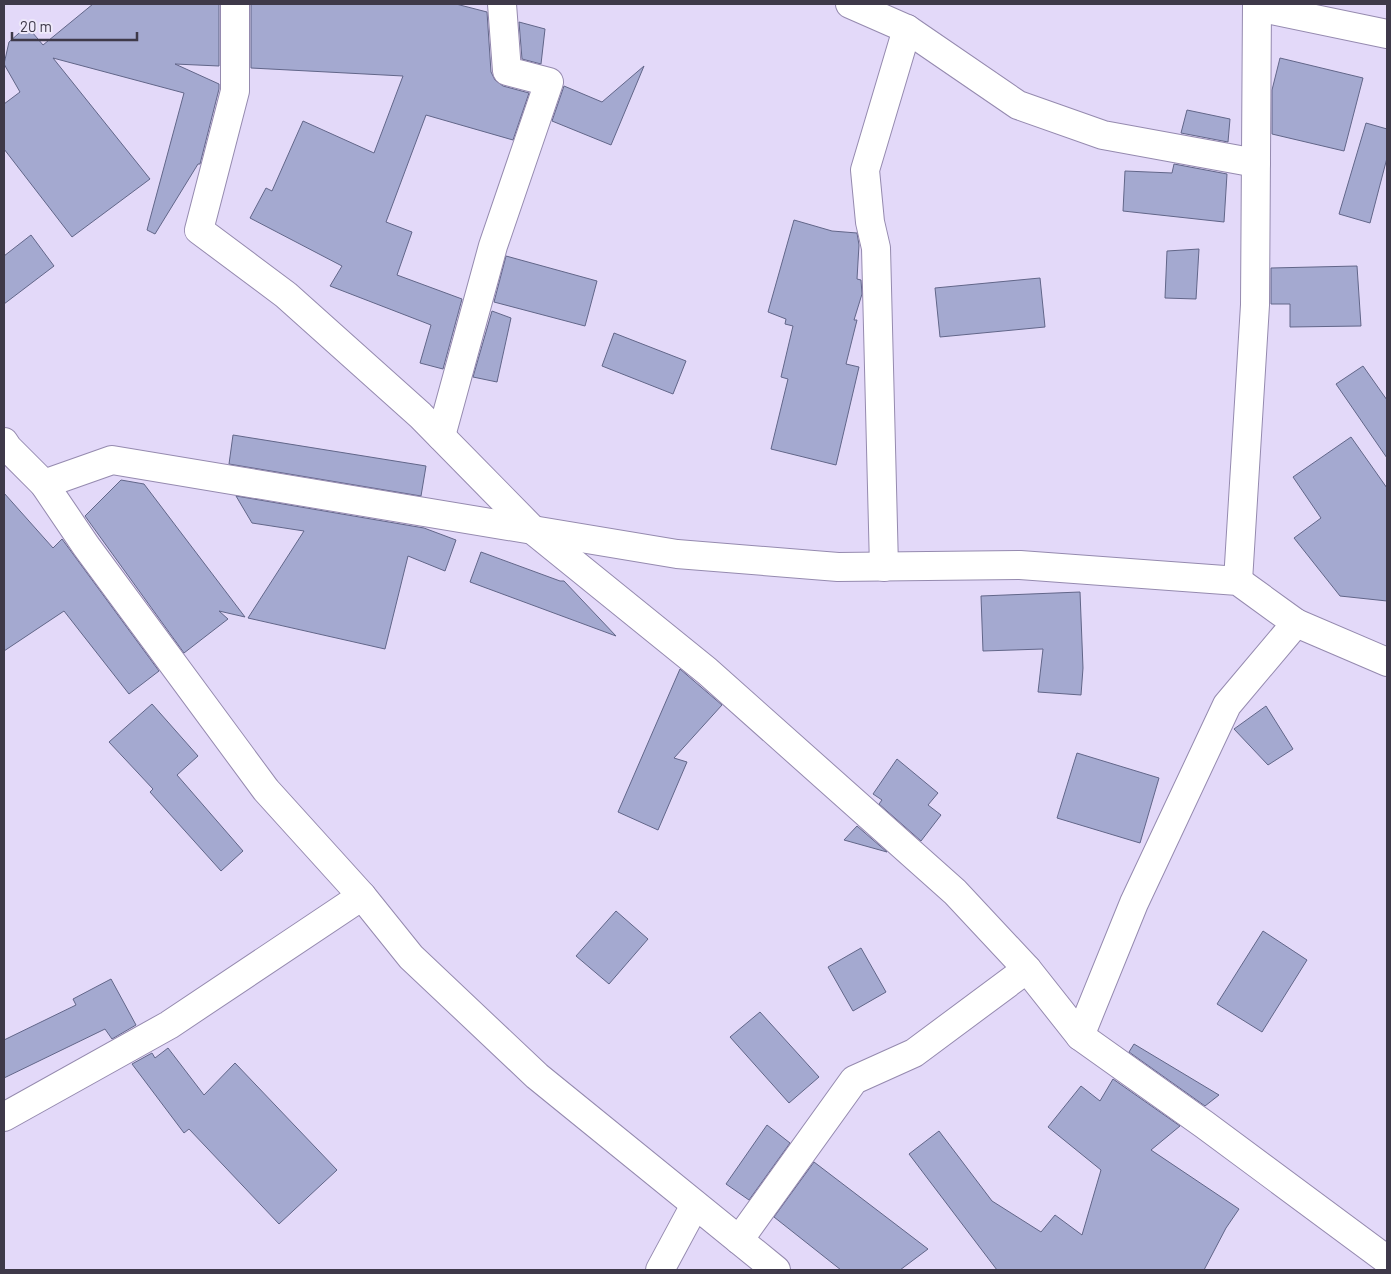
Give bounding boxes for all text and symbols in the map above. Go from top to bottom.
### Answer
scale bar [12,10,138,42]
text: 20 m [20,17,52,35]

